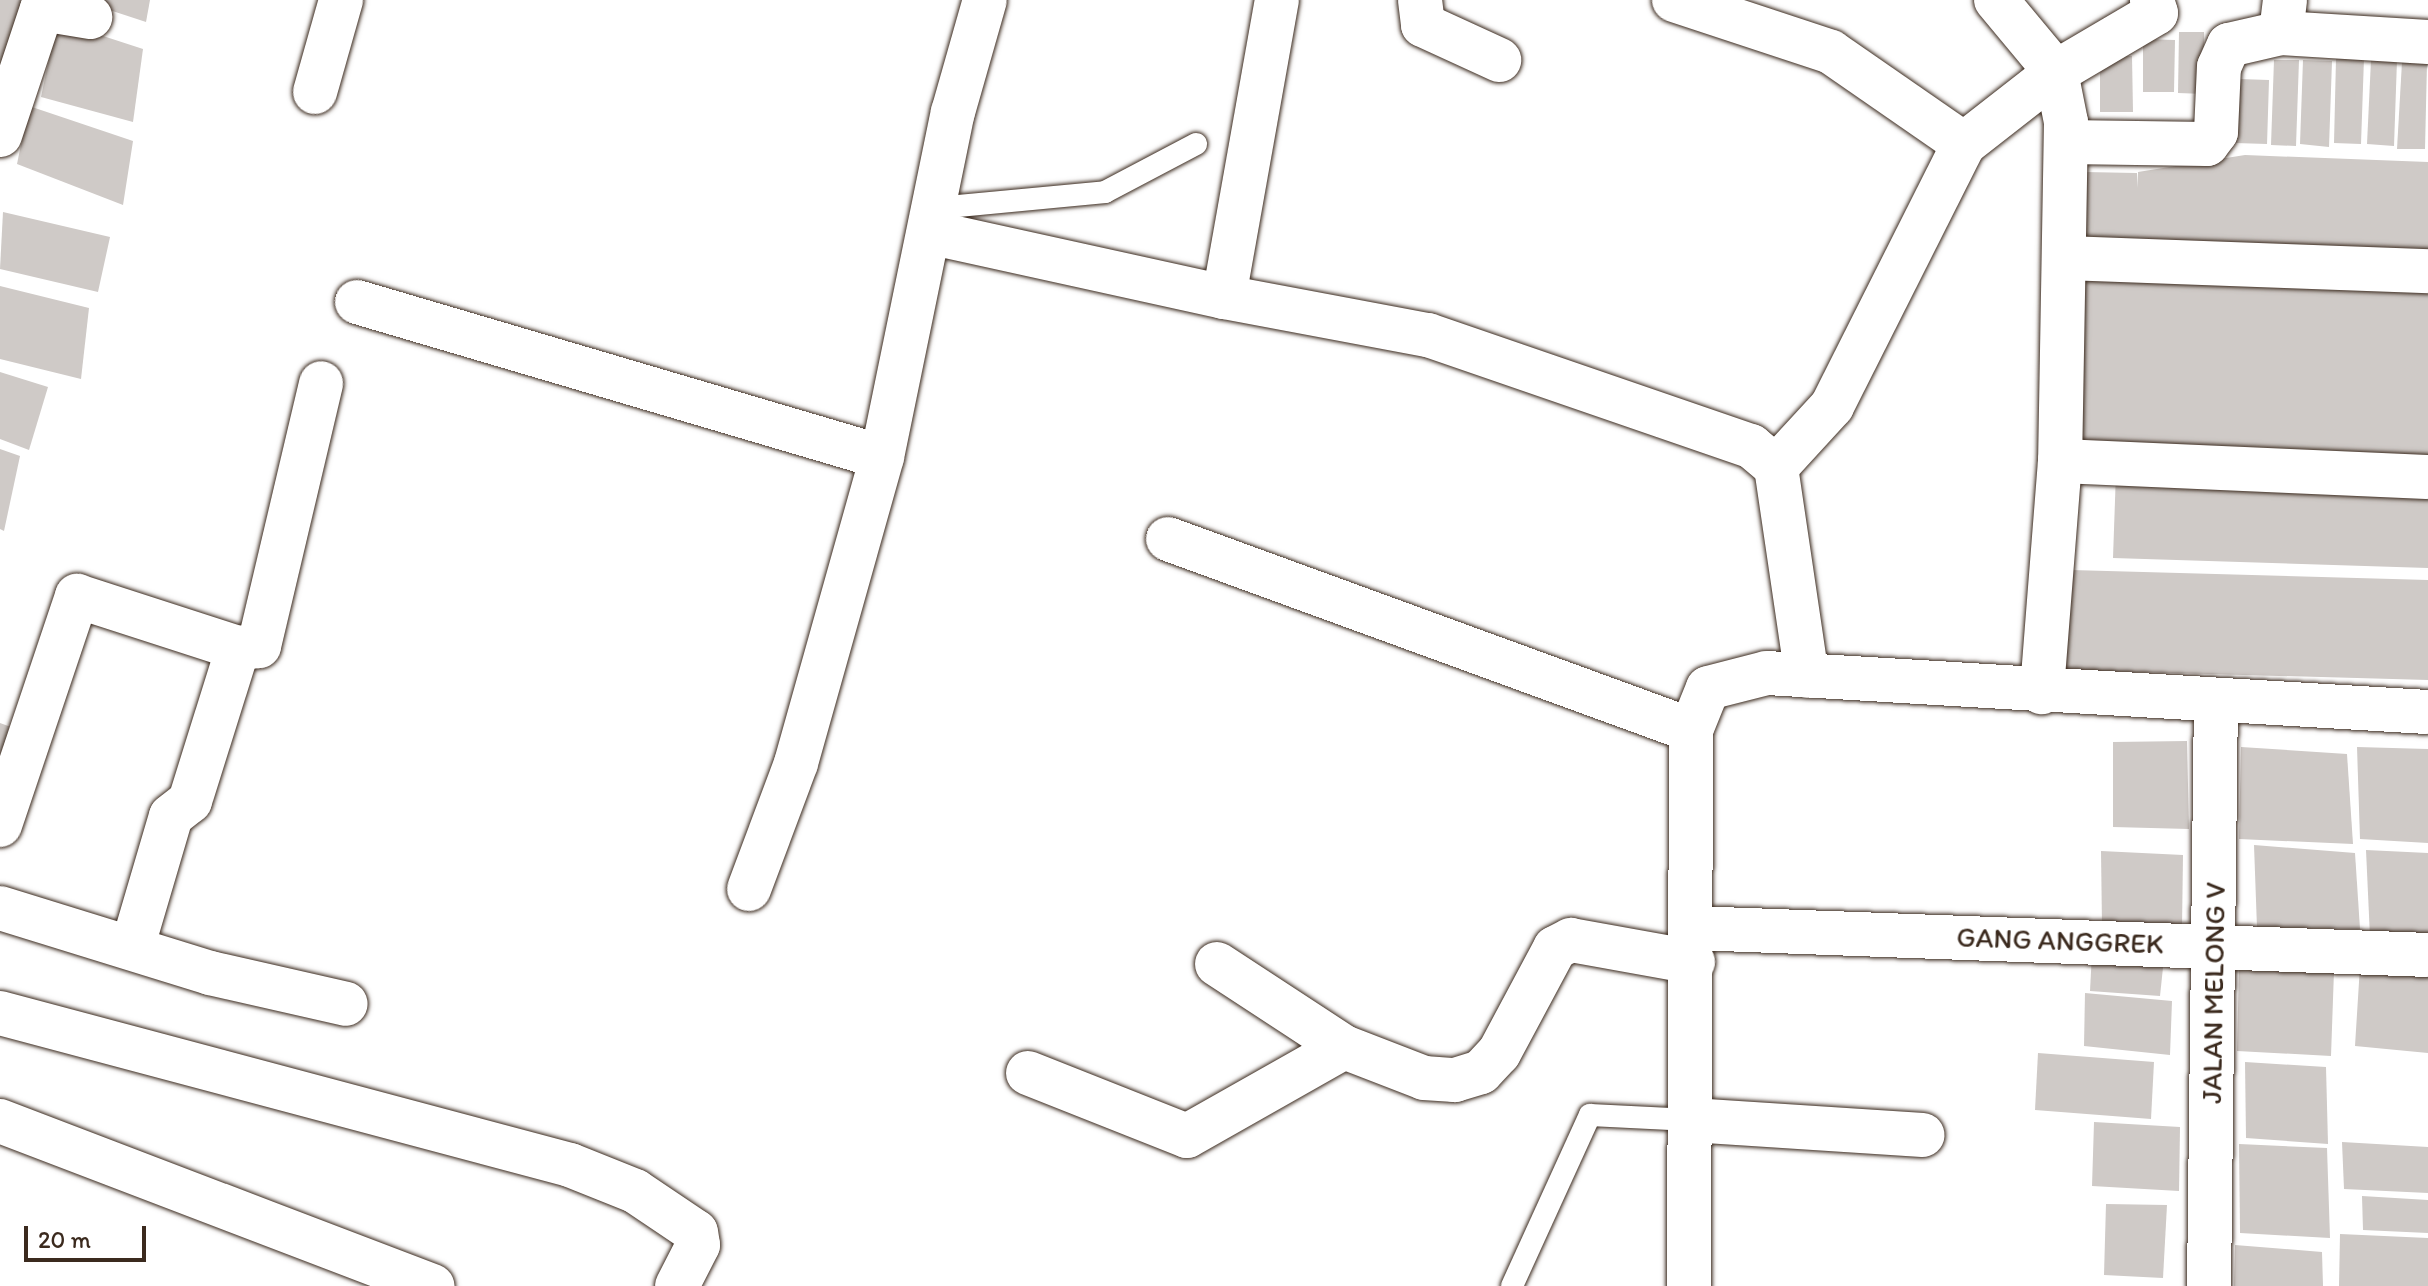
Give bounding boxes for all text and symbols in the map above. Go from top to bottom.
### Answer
street label: JALAN MELONG V [2194,882,2232,1104]
street label: GANG ANGGREK [1956,920,2164,960]
scale bar [28,1210,150,1260]
text: 20 m [38,1225,91,1254]

